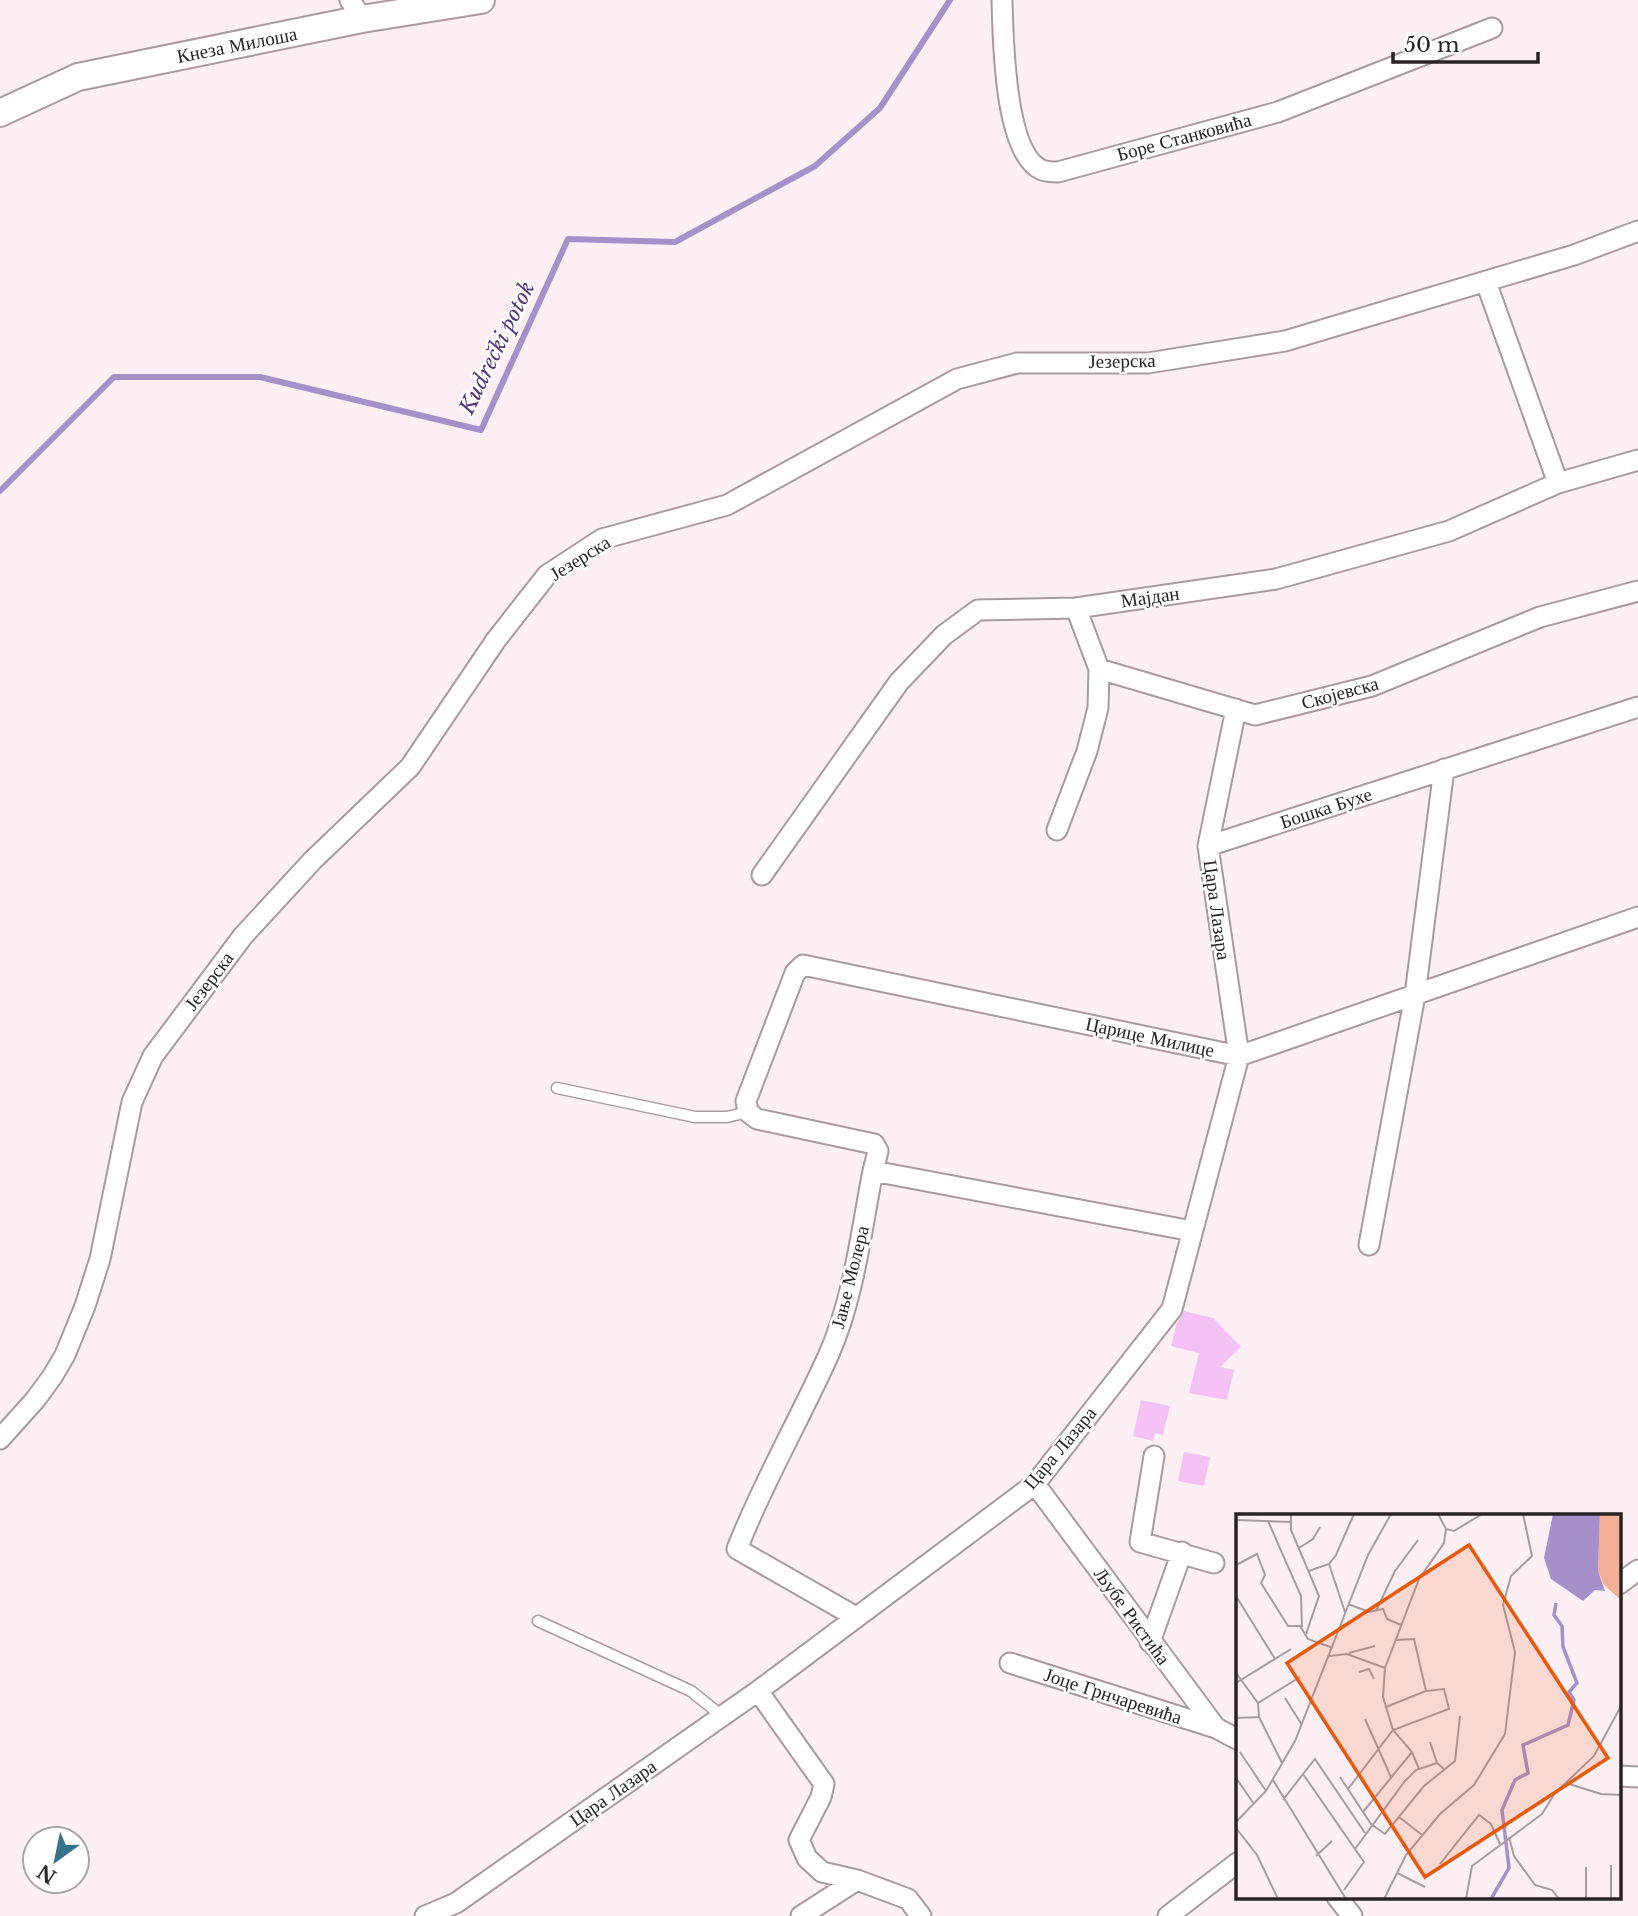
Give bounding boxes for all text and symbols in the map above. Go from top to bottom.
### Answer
scale bar [1393,21,1538,65]
street label: Кнеза Милоша [175,22,300,68]
text: 50 m [1404,32,1460,58]
street label: Боре Станковића [1114,108,1254,166]
water label: Kudrečki potok [453,277,540,419]
street label: Језерска [1088,349,1156,373]
street label: Језерска [545,530,615,586]
street label: Мајдан [1119,582,1181,612]
street label: Скојевска [1299,672,1382,714]
street label: Бошка Бухе [1277,782,1375,834]
street label: Цара Лазара [1199,859,1235,962]
street label: Језерска [180,947,239,1015]
street label: Царице Милице [1083,1012,1217,1062]
street label: Јање Молера [826,1223,874,1331]
street label: Цара Лазара [1019,1402,1102,1494]
inset map [1236,1514,1620,1898]
street label: Љубе Ристића [1089,1563,1175,1670]
street label: Јоце Грнчаревића [1041,1663,1185,1729]
street label: Цара Лазара [565,1754,661,1831]
north arrow [21,1825,91,1895]
text: N [33,1859,61,1888]

